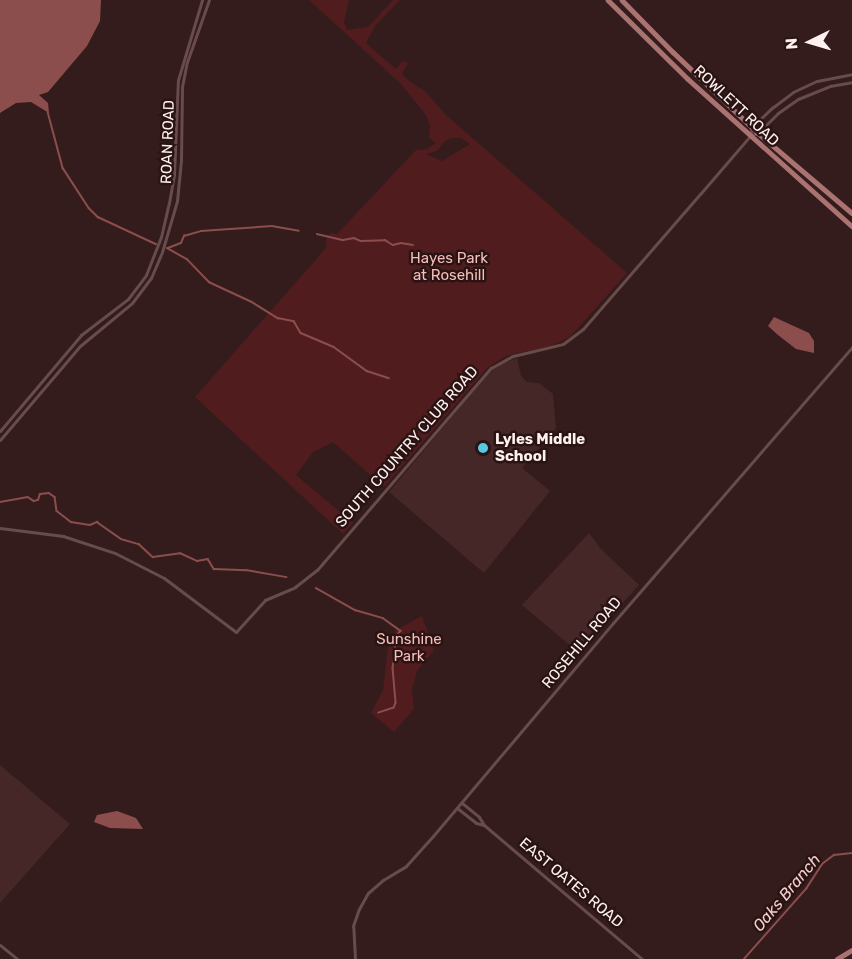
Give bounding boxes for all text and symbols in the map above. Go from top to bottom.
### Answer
north arrow [780,12,840,72]
text: N [782,37,802,50]
street label: ROWLETT ROAD [689,62,783,150]
street label: ROAN ROAD [158,100,178,184]
park label: Hayes Park at Rosehill [410,249,488,284]
street label: SOUTH COUNTRY CLUB ROAD [332,363,482,531]
place label: Lyles Middle School [495,430,585,465]
marker: Lyles Middle School [476,441,490,455]
street label: ROSEHILL ROAD [538,594,626,692]
park label: Sunshine Park [376,630,442,665]
street label: EAST OATES ROAD [515,834,627,932]
water label: Oaks Branch [749,850,825,936]

